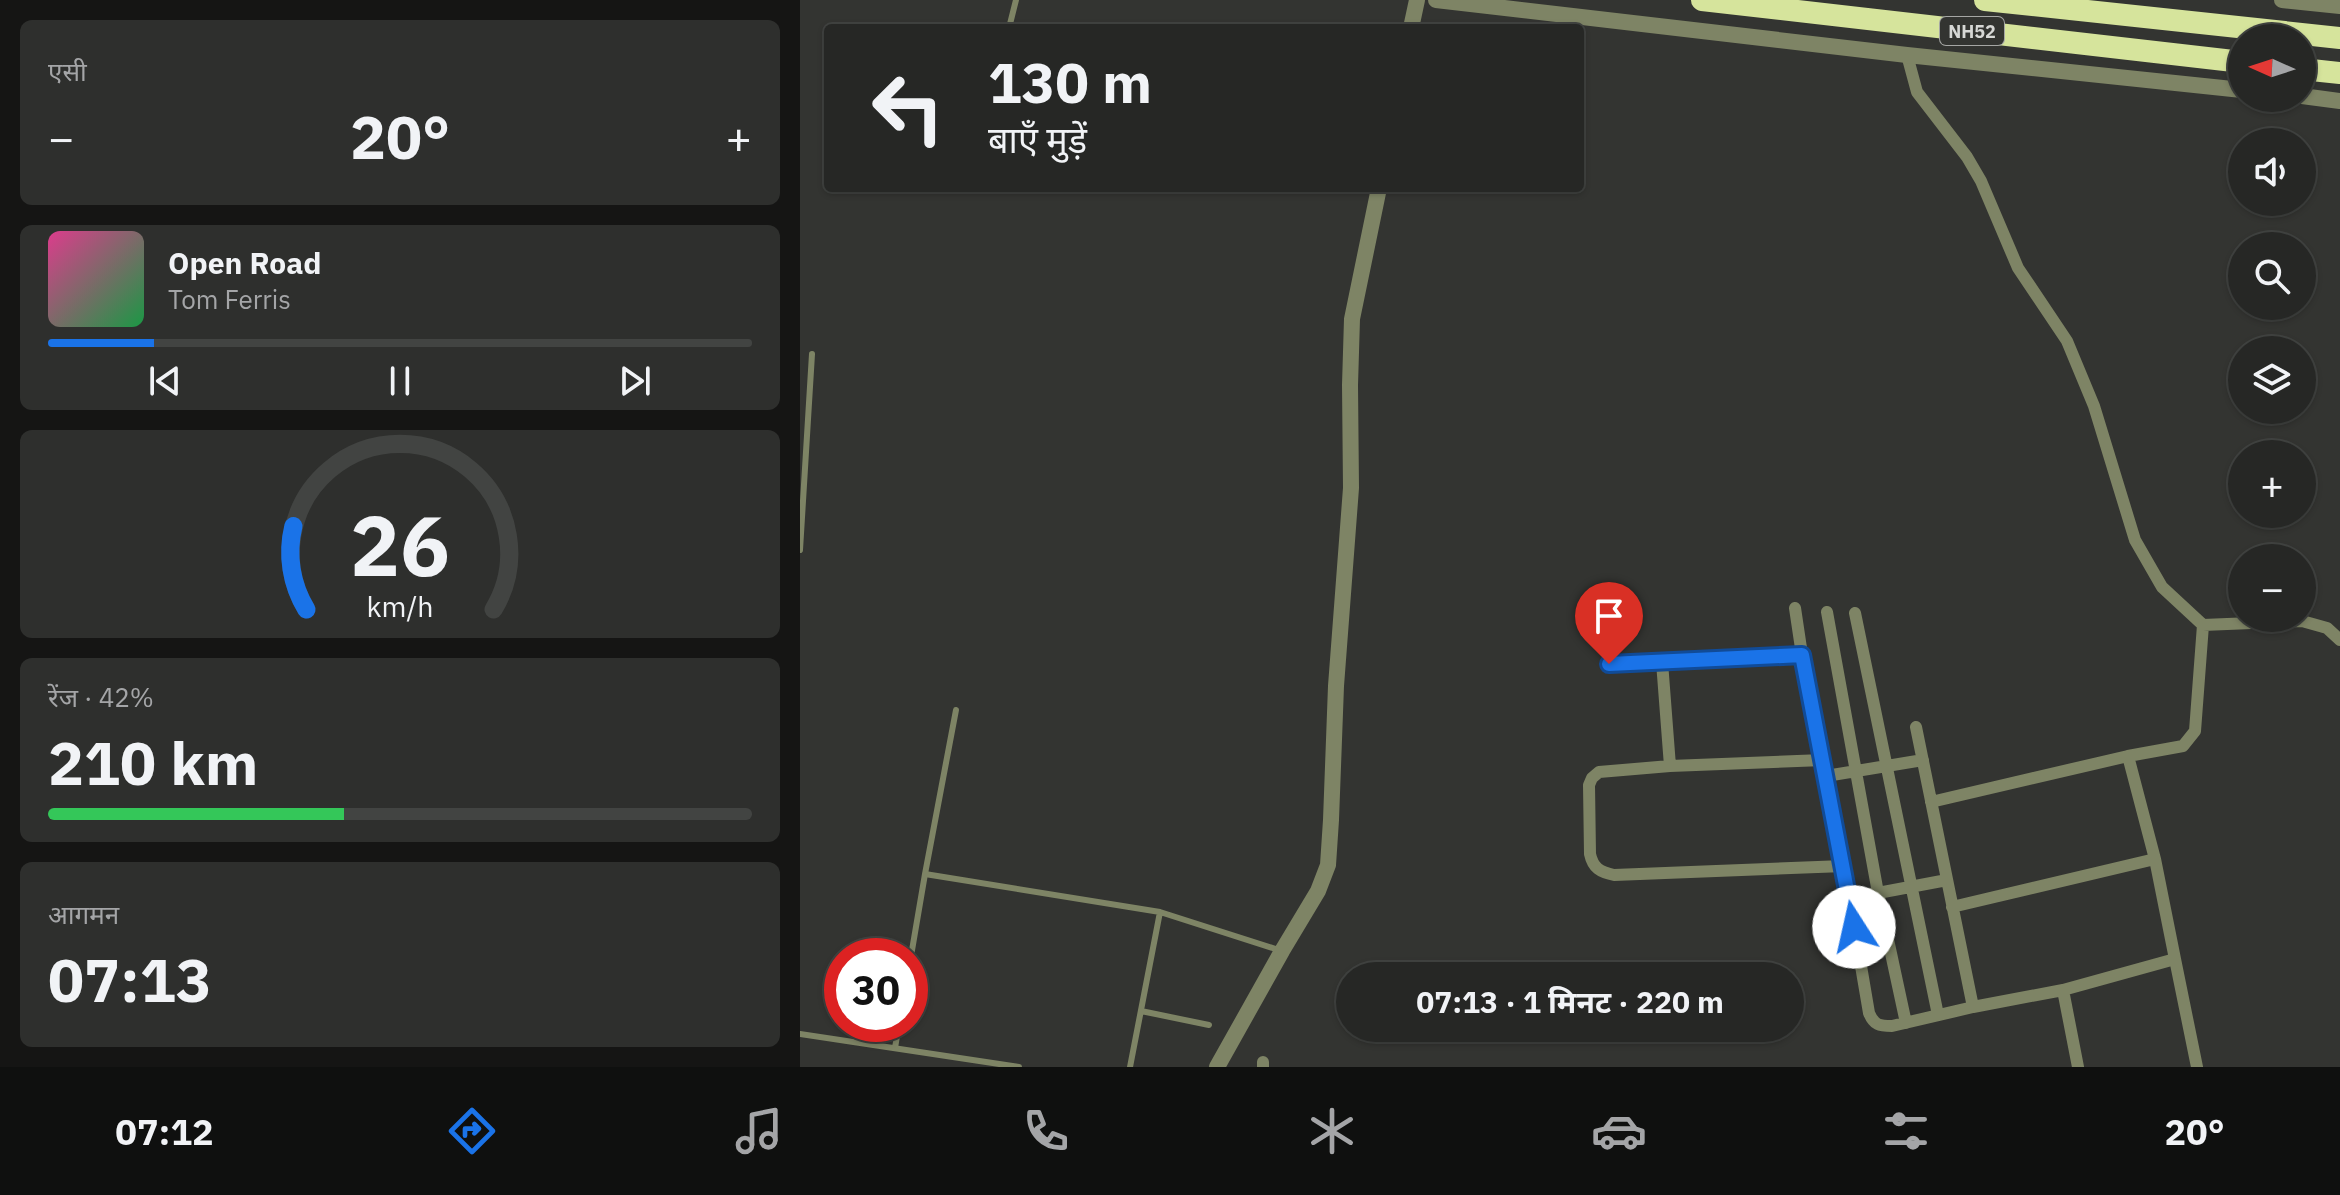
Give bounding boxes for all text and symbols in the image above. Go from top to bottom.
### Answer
road number: NH52 [1940,17,2004,45]
north arrow [2228,24,2316,112]
map controls [2228,24,2316,632]
text: 130 m [988,46,1152,118]
text: एसी [48,54,87,88]
icon: left [856,56,960,160]
text: 20° [350,97,450,176]
text: − [48,109,74,166]
text: + [726,109,752,166]
text: बाएँ मुड़ें [988,116,1087,163]
button: sound [2228,128,2316,216]
button: search [2228,232,2316,320]
text: Open Road [168,243,321,282]
text: Tom Ferris [168,282,291,316]
button: layers [2228,336,2316,424]
icon: previous [143,359,187,403]
icon: pause [378,359,422,403]
icon: next [613,359,657,403]
button: + [2228,440,2316,528]
text: 26 [350,490,450,598]
button: − [2228,544,2316,632]
pin [1575,582,1643,664]
text: km/h [366,588,434,625]
icon: arrive [1587,594,1631,638]
text: रेंज · 42% [48,680,154,714]
text: 210 km [48,723,258,802]
position arrow [1812,885,1896,969]
text: आगमन [48,897,119,931]
speed limit sign: 30 [824,938,928,1042]
text: 07:13 [48,940,212,1019]
text: 07:13 · 1 मिनट · 220 m [1416,982,1724,1021]
icon: directions [444,1103,500,1159]
icon: music [731,1103,787,1159]
icon: phone [1018,1103,1074,1159]
icon: climate [1304,1103,1360,1159]
icon: car [1591,1103,1647,1159]
icon: filters [1878,1103,1934,1159]
text: 07:12 [115,1108,214,1155]
text: 20° [2164,1108,2225,1155]

